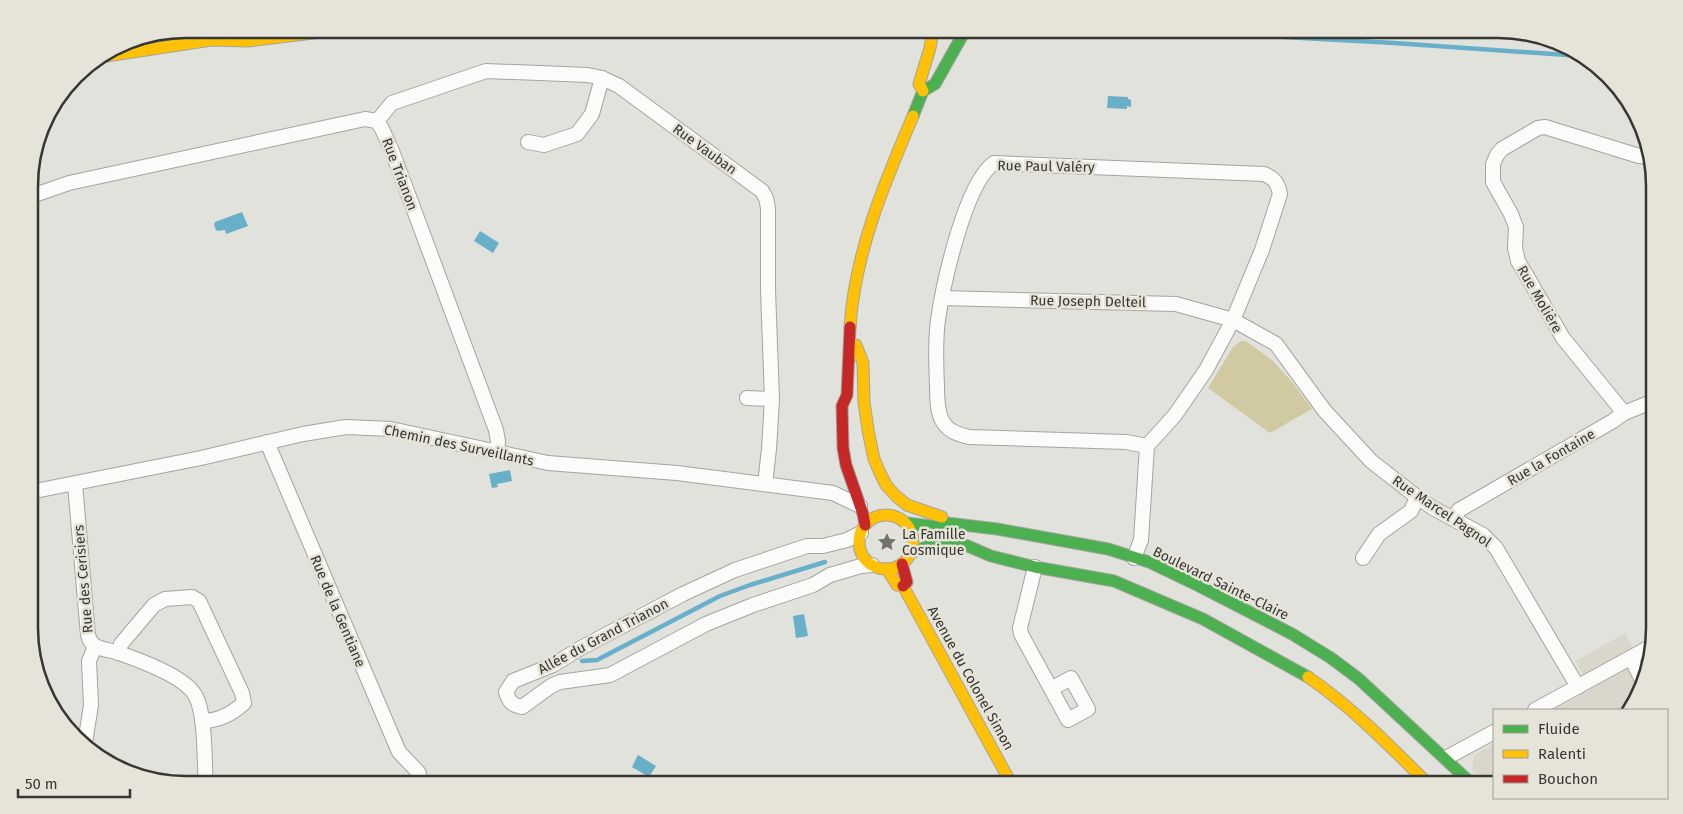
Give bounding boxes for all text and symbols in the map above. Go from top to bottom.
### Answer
street label: Rue Vauban [669,120,740,178]
street label: Rue Trianon [378,136,421,213]
street label: Rue Paul Valéry [997,157,1095,176]
street label: Rue Molière [1513,262,1566,336]
street label: Rue Joseph Delteil [1030,292,1146,311]
street label: Chemin des Surveillants [382,421,536,470]
street label: Rue la Fontaine [1504,425,1598,489]
street label: Rue Marcel Pagnol [1389,472,1495,551]
street label: Rue des Cerisiers [70,524,97,634]
place label: La Famille Cosmique [902,526,966,559]
place icon: La Famille Cosmique [876,531,898,553]
street label: Boulevard Sainte-Claire [1150,543,1292,624]
street label: Rue de la Gentiane [306,553,369,670]
street label: Allée du Grand Trianon [535,595,671,678]
street label: Avenue du Colonel Simon [924,603,1017,753]
legend [1493,709,1668,799]
text: Fluide [1538,720,1580,738]
text: Ralenti [1538,745,1586,763]
scale bar [18,766,130,798]
text: Bouchon [1538,770,1598,788]
text: 50 m [25,775,58,793]

